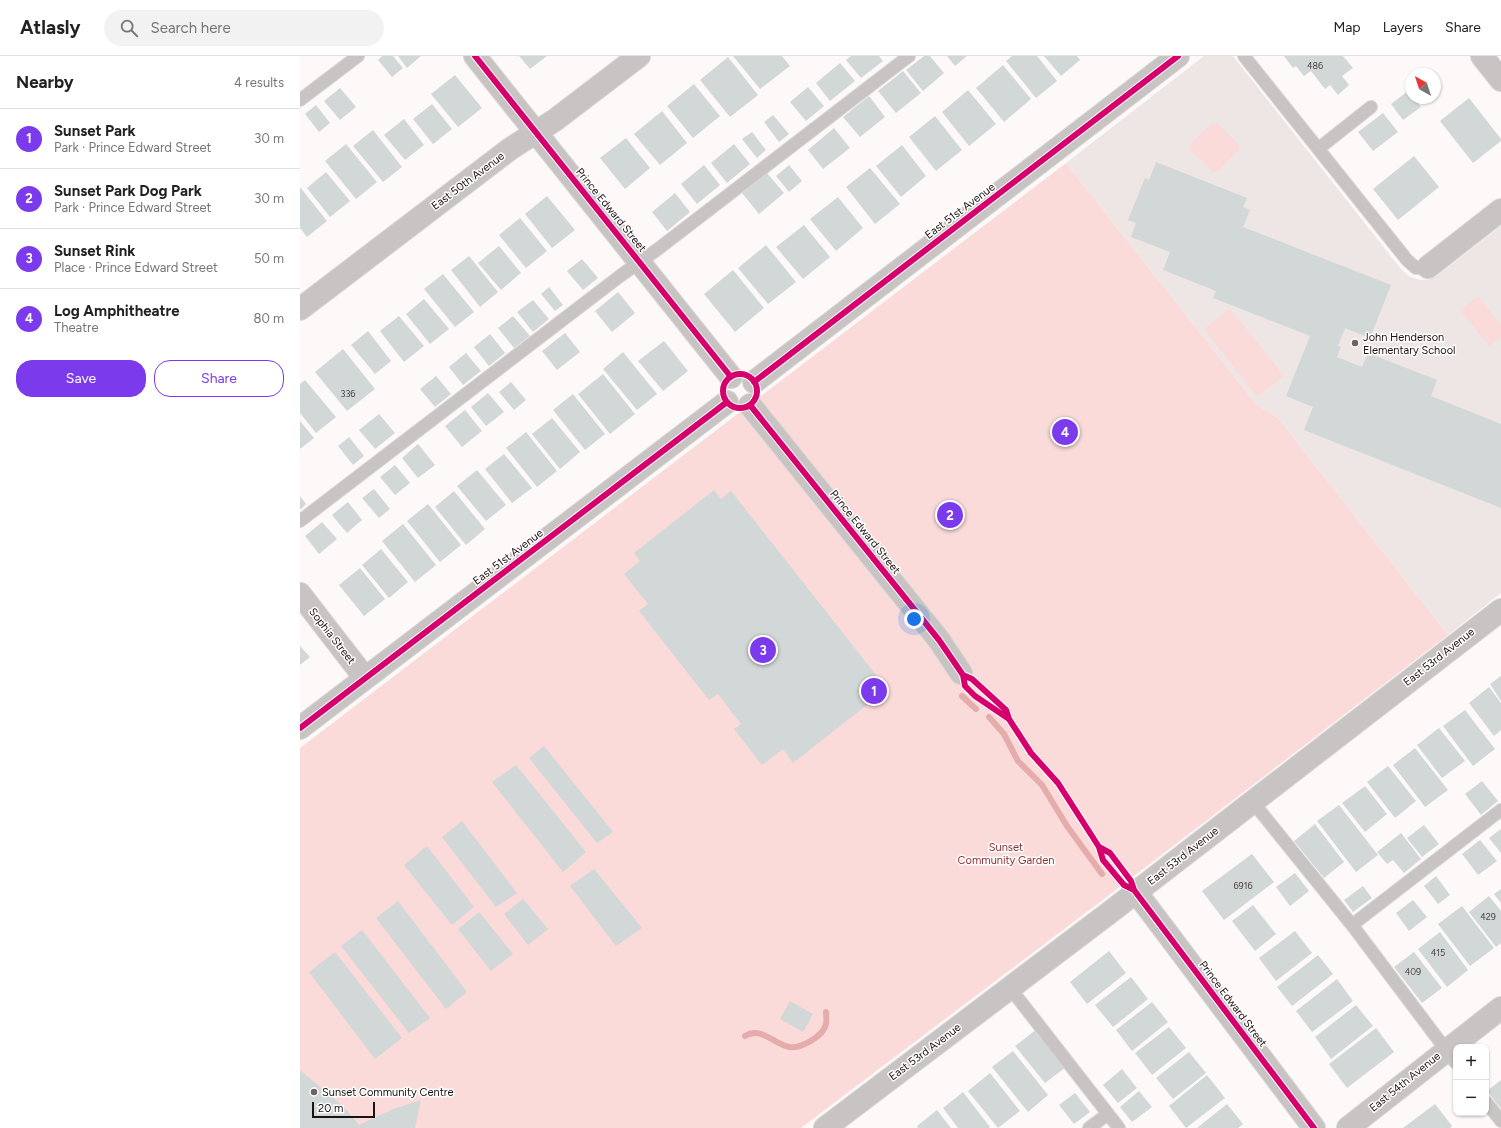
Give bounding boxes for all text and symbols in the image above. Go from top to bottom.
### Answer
search box [104,10,384,46]
text: Atlasly [20,16,80,39]
icon: search [118,17,140,39]
text: Search here [150,19,231,37]
text: Map [1333,19,1361,36]
text: Layers [1383,19,1423,36]
text: Share [1445,19,1481,36]
house number: 486 [1307,60,1323,71]
north arrow [1405,68,1441,104]
text: Nearby [16,72,74,92]
text: 4 results [234,75,284,90]
text: Sunset Park [54,122,136,140]
text: 1 [26,131,32,146]
text: 30 m [254,131,284,146]
text: Park · Prince Edward Street [54,140,212,155]
street label: East 50th Avenue [429,149,507,213]
street label: Prince Edward Street [573,165,649,255]
street label: East 51st Avenue [922,180,998,242]
text: Sunset Park Dog Park [54,182,202,200]
text: 2 [25,191,33,206]
text: 30 m [254,191,284,206]
text: Park · Prince Edward Street [54,200,212,215]
text: Sunset Rink [54,242,135,260]
text: 3 [25,251,33,266]
text: 50 m [254,251,284,266]
text: Place · Prince Edward Street [54,260,218,275]
text: Log Amphitheatre [54,302,180,320]
text: 4 [25,311,33,326]
text: 80 m [253,311,284,326]
text: Theatre [54,320,99,335]
place label: John Henderson Elementary School [1363,331,1455,357]
marker: John Henderson Elementary School [1350,338,1360,348]
button: Save [16,360,146,397]
button: Share [154,360,284,397]
house number: 336 [341,388,355,399]
pin: 4 [1052,417,1078,447]
street label: Prince Edward Street [827,487,903,577]
pin: 2 [937,500,963,530]
street label: East 51st Avenue [470,526,546,588]
street label: Sophia Street [306,605,358,667]
your location [904,609,924,629]
street label: East 53rd Avenue [1401,625,1477,689]
pin: 3 [750,635,776,665]
pin: 1 [861,676,887,706]
street label: East 53rd Avenue [1145,824,1221,888]
park label: Sunset Community Garden [958,841,1054,867]
house number: 6916 [1234,880,1253,891]
house number: 429 [1480,911,1496,922]
house number: 415 [1431,947,1445,958]
street label: Prince Edward Street [1196,958,1270,1050]
house number: 409 [1405,966,1421,977]
street label: East 53rd Avenue [887,1021,963,1083]
map controls [1453,1044,1489,1116]
button: + [1453,1044,1489,1080]
street label: East 54th Avenue [1367,1049,1443,1115]
button: − [1453,1080,1489,1116]
place label: Sunset Community Centre [322,1086,454,1099]
marker: Sunset Community Centre [309,1087,319,1097]
scale bar [312,1100,375,1119]
text: 20 m [318,1102,343,1115]

